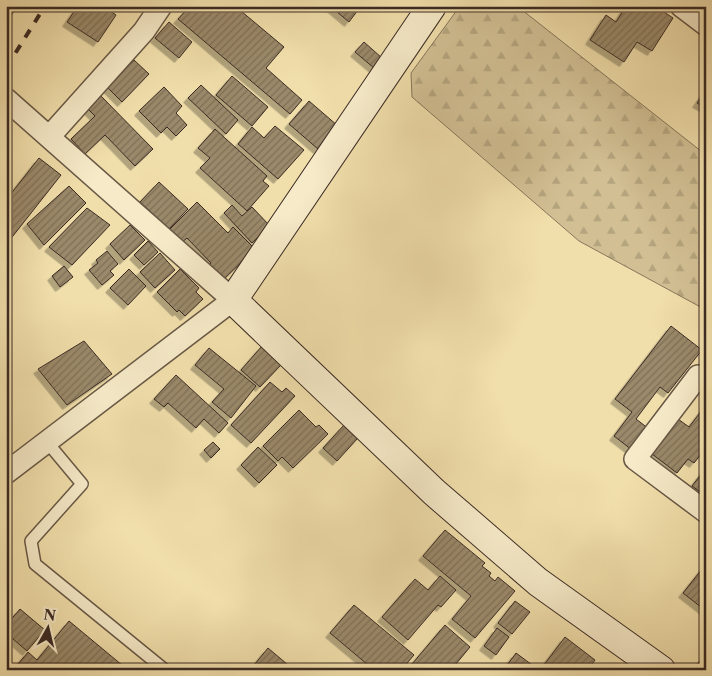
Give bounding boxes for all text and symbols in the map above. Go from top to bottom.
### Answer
north arrow [22,604,72,654]
text: N [43,605,57,625]

